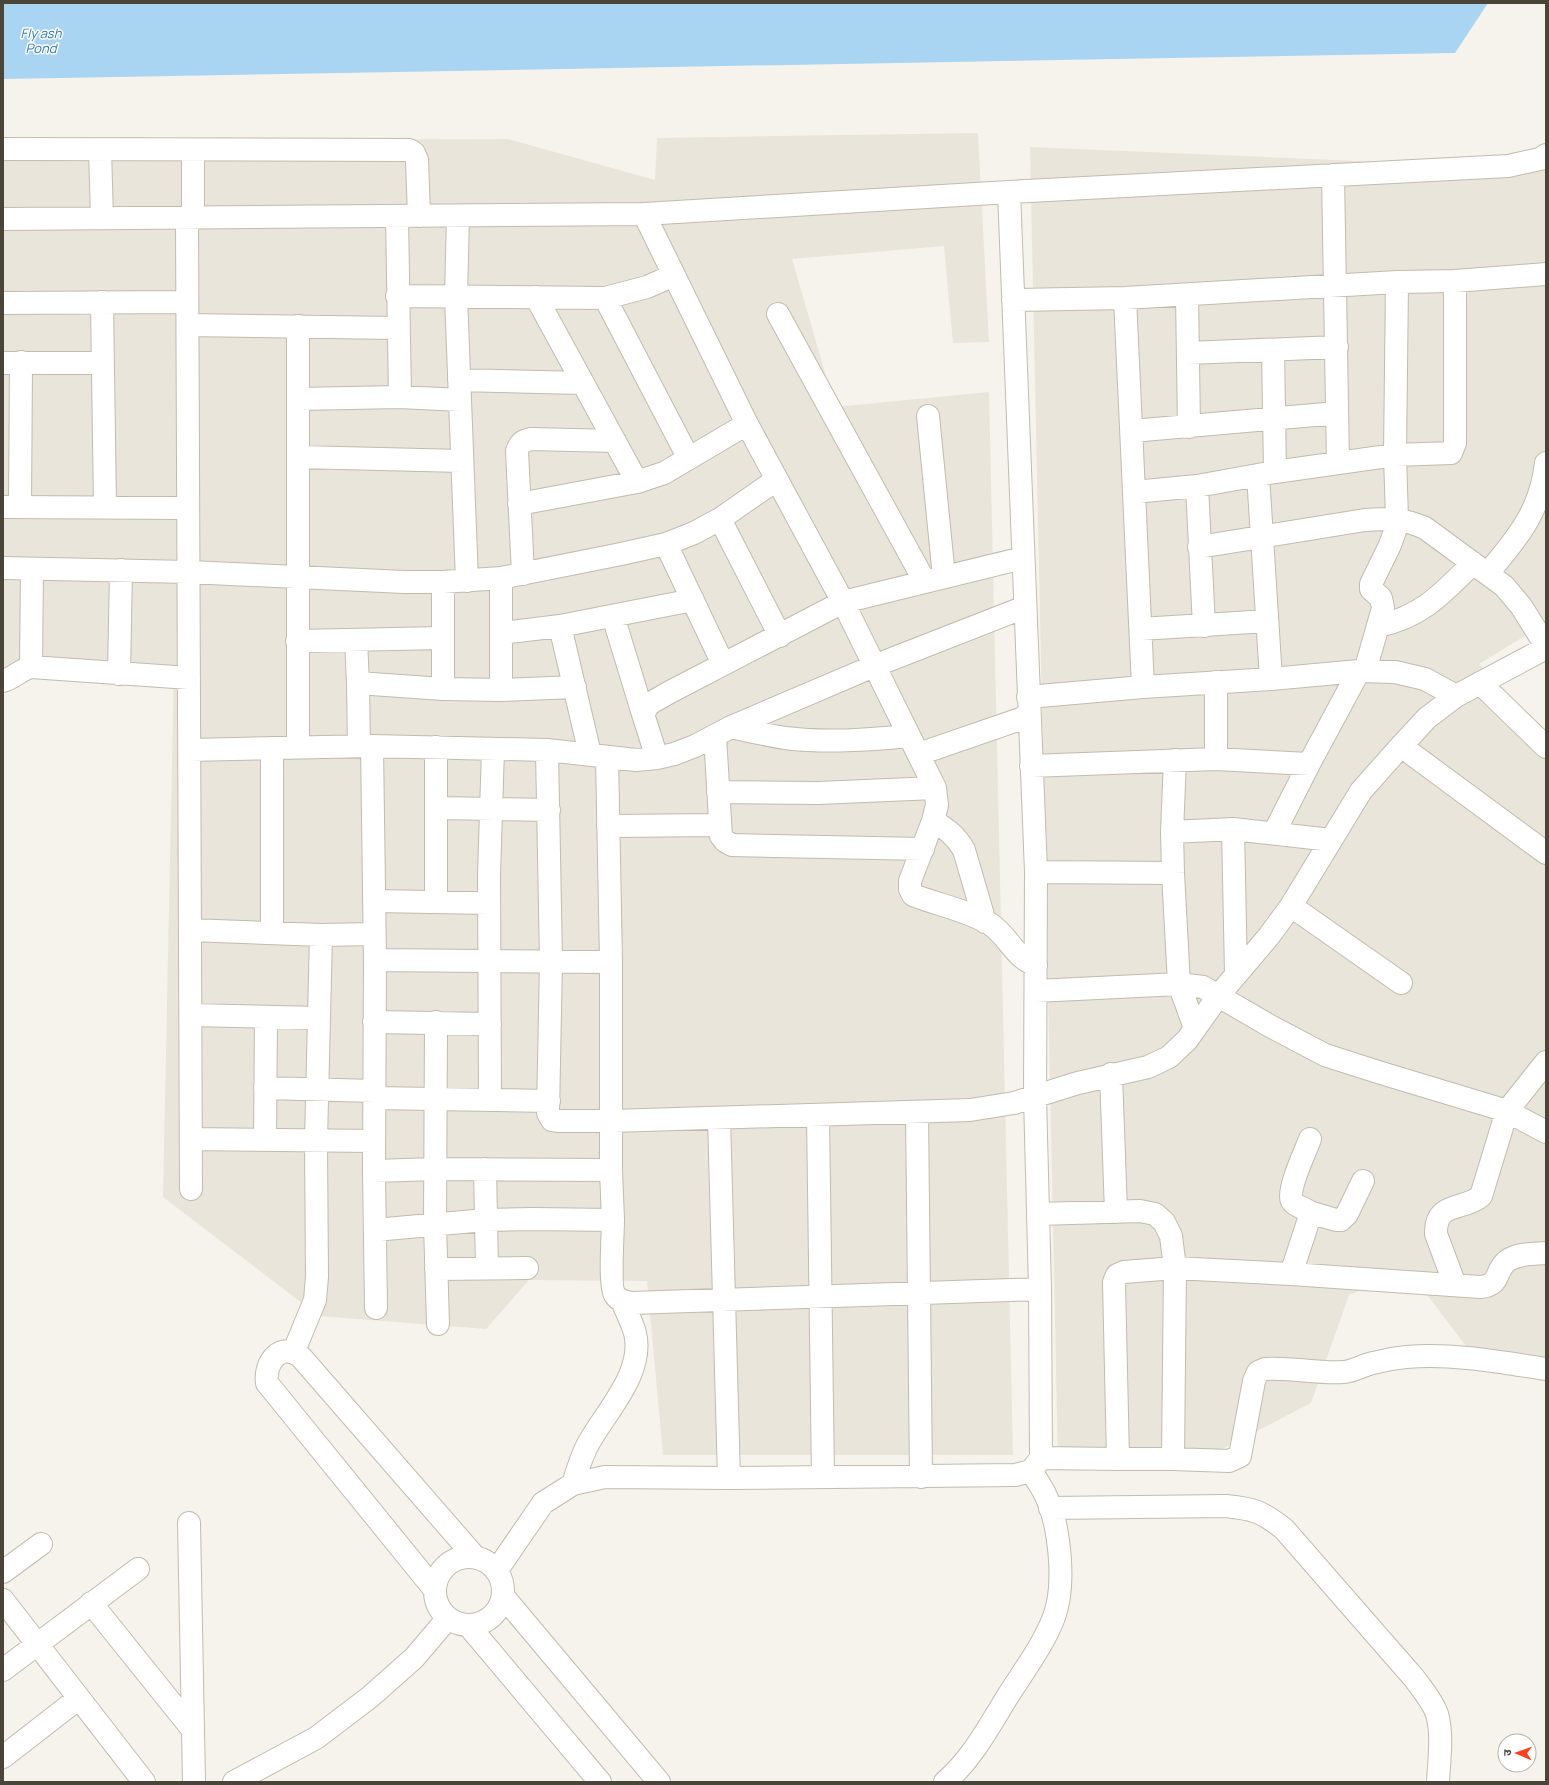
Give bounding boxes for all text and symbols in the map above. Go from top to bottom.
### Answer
water label: Fly ash Pond [21,24,63,57]
north arrow [1497,1733,1537,1773]
text: उ [1499,1749,1514,1756]

